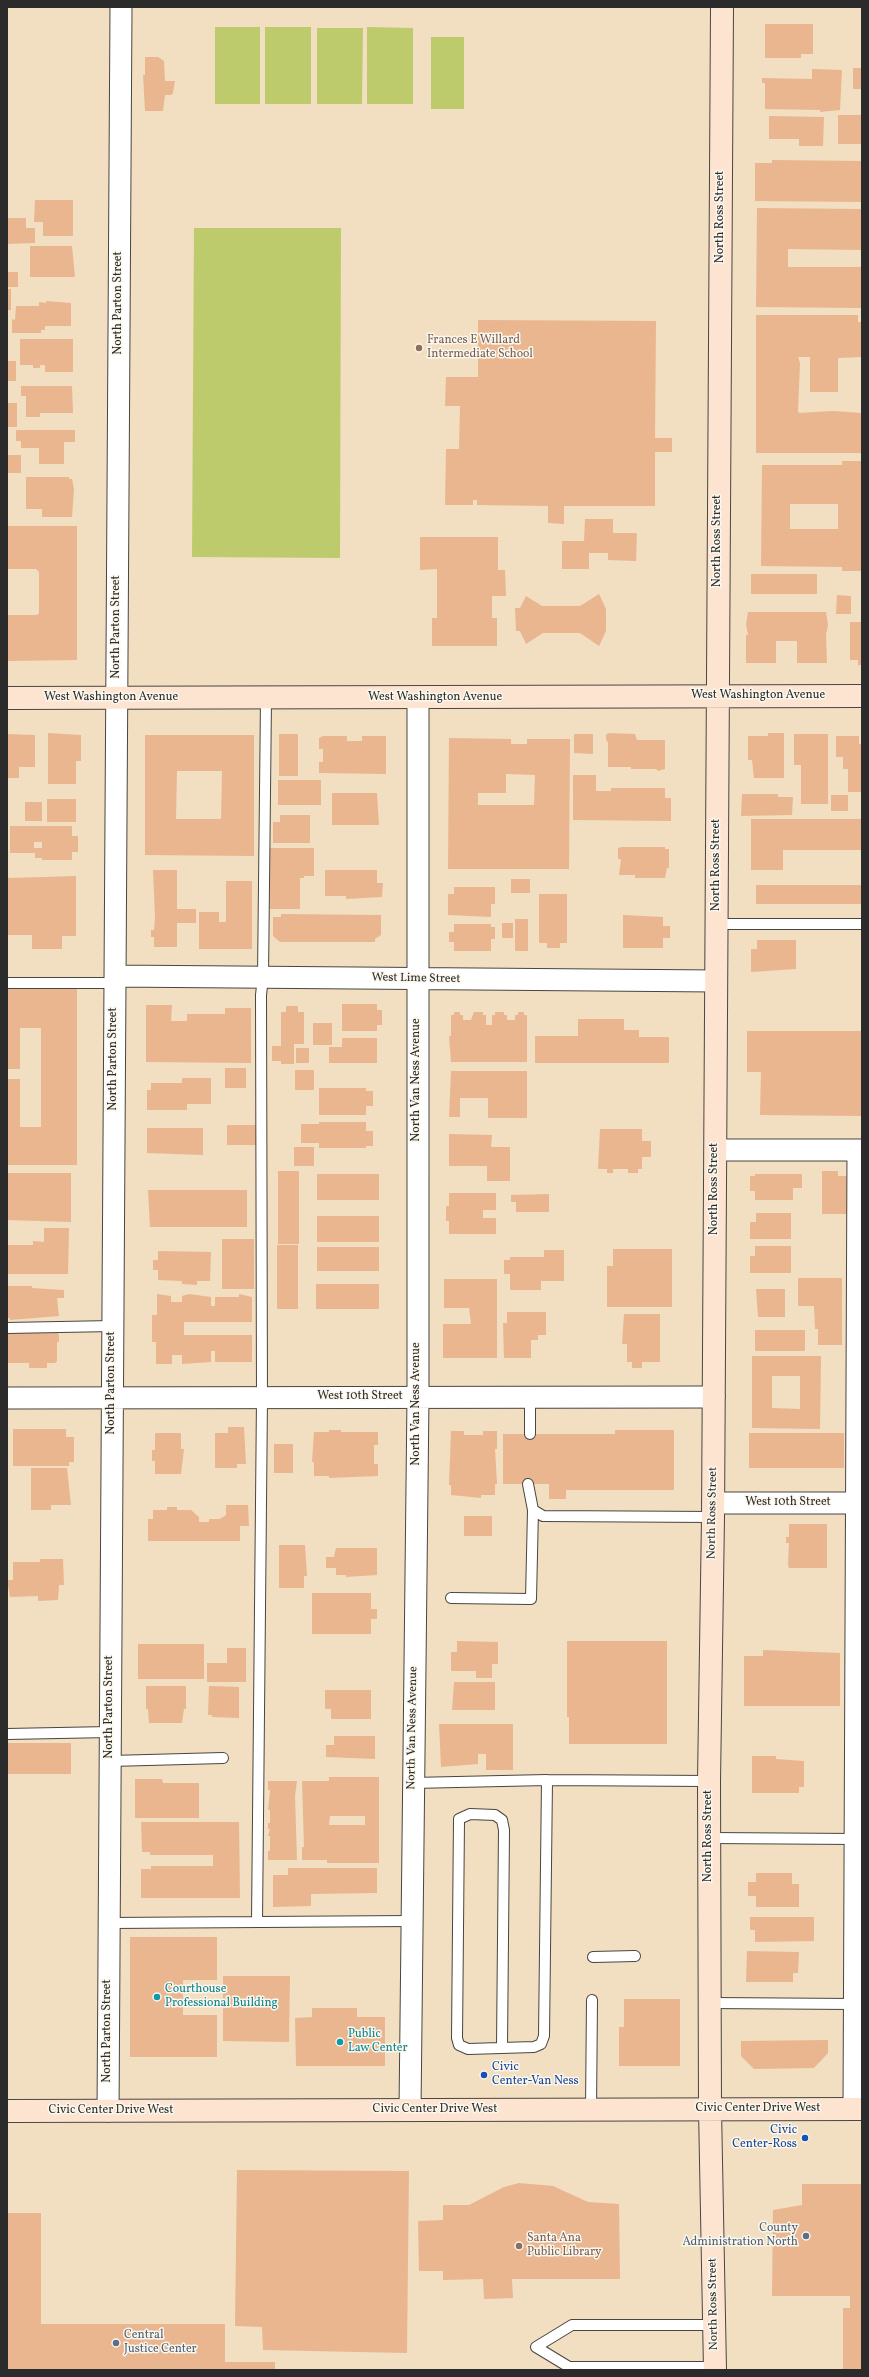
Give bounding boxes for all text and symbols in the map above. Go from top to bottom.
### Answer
street label: North Ross Street [714,171,728,263]
street label: North Parton Street [112,251,126,355]
place label: Frances E Willard Intermediate School [427,334,533,362]
marker: Frances E Willard Intermediate School [414,343,424,353]
street label: North Ross Street [711,495,725,587]
street label: North Parton Street [110,575,124,679]
street label: West Washington Avenue [691,689,825,703]
street label: West Washington Avenue [44,691,178,705]
street label: West Washington Avenue [368,691,502,705]
street label: North Ross Street [710,819,724,911]
street label: West Lime Street [371,971,461,987]
street label: North Parton Street [107,1007,121,1111]
street label: North Van Ness Avenue [410,1018,424,1142]
street label: North Ross Street [708,1143,722,1235]
street label: North Parton Street [105,1331,119,1435]
street label: North Van Ness Avenue [410,1342,424,1466]
street label: West 10th Street [317,1390,403,1404]
street label: North Ross Street [705,1467,721,1559]
street label: West 10th Street [745,1496,831,1510]
street label: North Parton Street [103,1655,117,1759]
street label: North Van Ness Avenue [405,1666,421,1790]
street label: North Ross Street [702,1790,716,1882]
street label: North Parton Street [101,1979,115,2083]
place label: Courthouse Professional Building [165,1983,278,2011]
marker: Courthouse Professional Building [152,1992,162,2002]
place label: Public Law Center [348,2028,408,2056]
marker: Public Law Center [335,2037,345,2047]
place label: Civic Center-Van Ness [492,2061,579,2089]
marker: Civic Center-Van Ness [479,2070,489,2080]
street label: Civic Center Drive West [696,2102,820,2116]
street label: Civic Center Drive West [373,2103,497,2117]
street label: Civic Center Drive West [49,2104,173,2118]
place label: Civic Center-Ross [732,2124,797,2152]
marker: Civic Center-Ross [800,2133,810,2143]
place label: County Administration North [682,2222,798,2250]
marker: County Administration North [801,2231,811,2241]
place label: Santa Ana Public Library [527,2232,602,2260]
marker: Santa Ana Public Library [514,2241,524,2251]
street label: North Ross Street [706,2258,722,2350]
place label: Central Justice Center [124,2329,197,2357]
marker: Central Justice Center [111,2338,121,2348]

